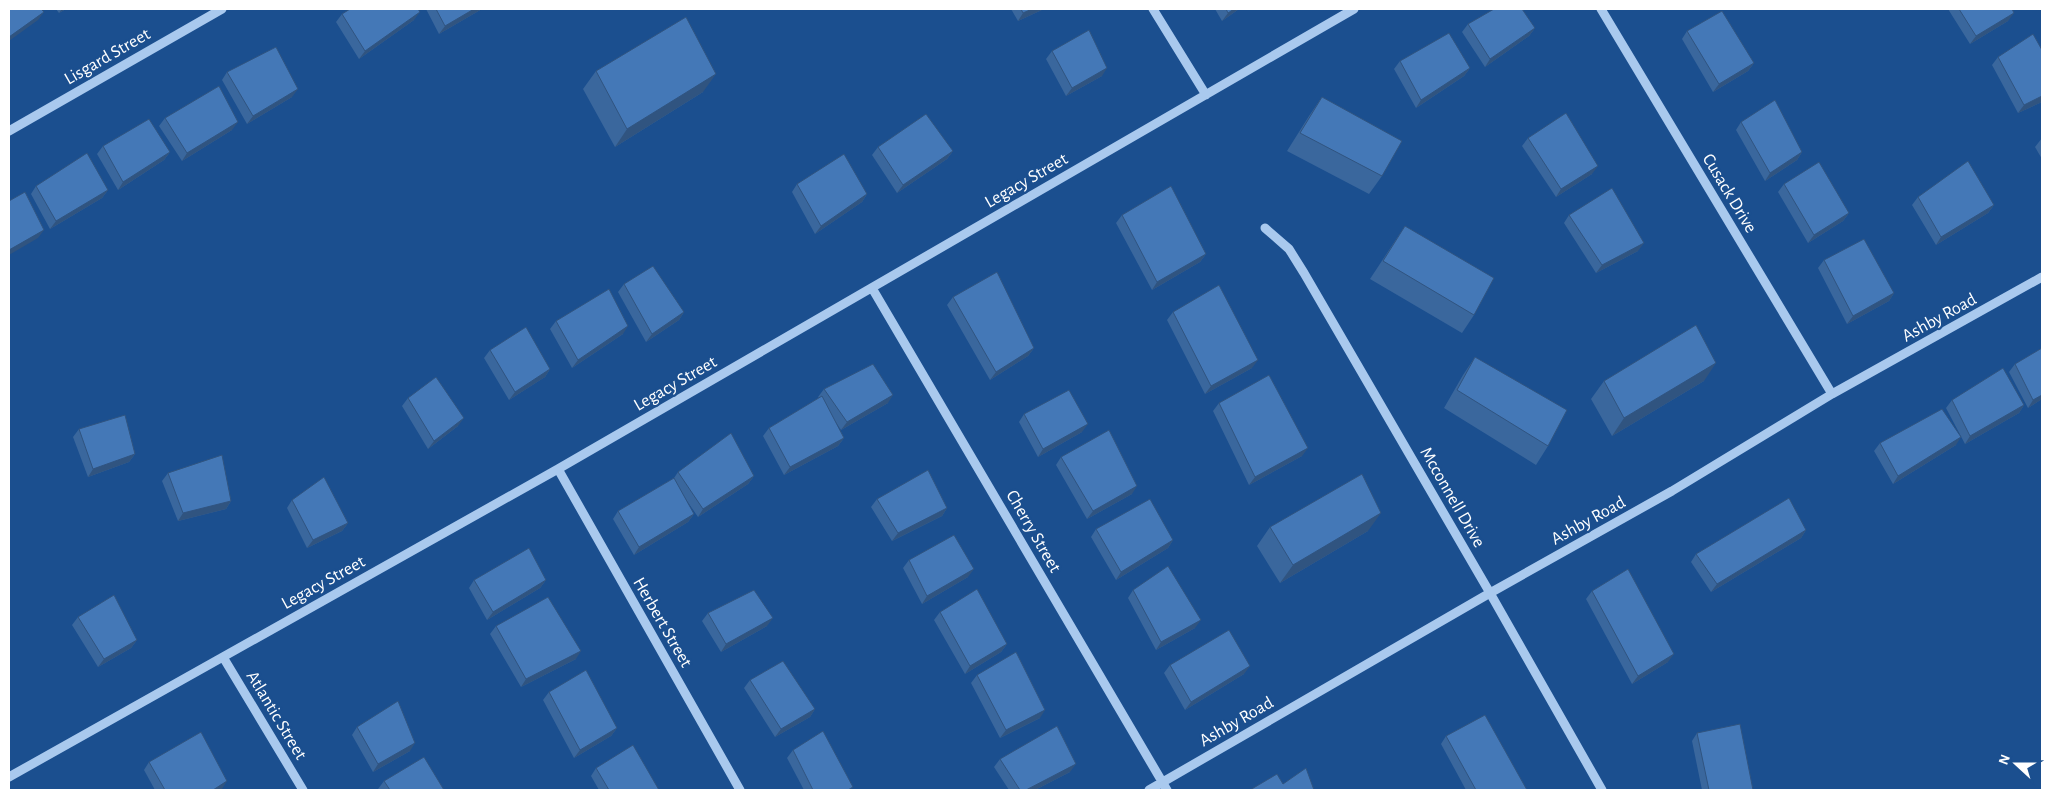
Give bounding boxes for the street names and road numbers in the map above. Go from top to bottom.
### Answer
street label: Lisgard Street [62,25,154,89]
street label: Legacy Street [982,150,1071,212]
street label: Cusack Drive [1699,151,1760,236]
street label: Ashby Road [1899,290,1980,346]
street label: Legacy Street [631,353,720,415]
street label: Mcconnell Drive [1416,444,1488,551]
street label: Cherry Street [1002,487,1064,576]
street label: Ashby Road [1548,493,1629,549]
street label: Legacy Street [279,553,368,613]
street label: Herbert Street [629,574,695,671]
street label: Atlantic Street [243,668,310,763]
street label: Ashby Road [1197,694,1276,750]

